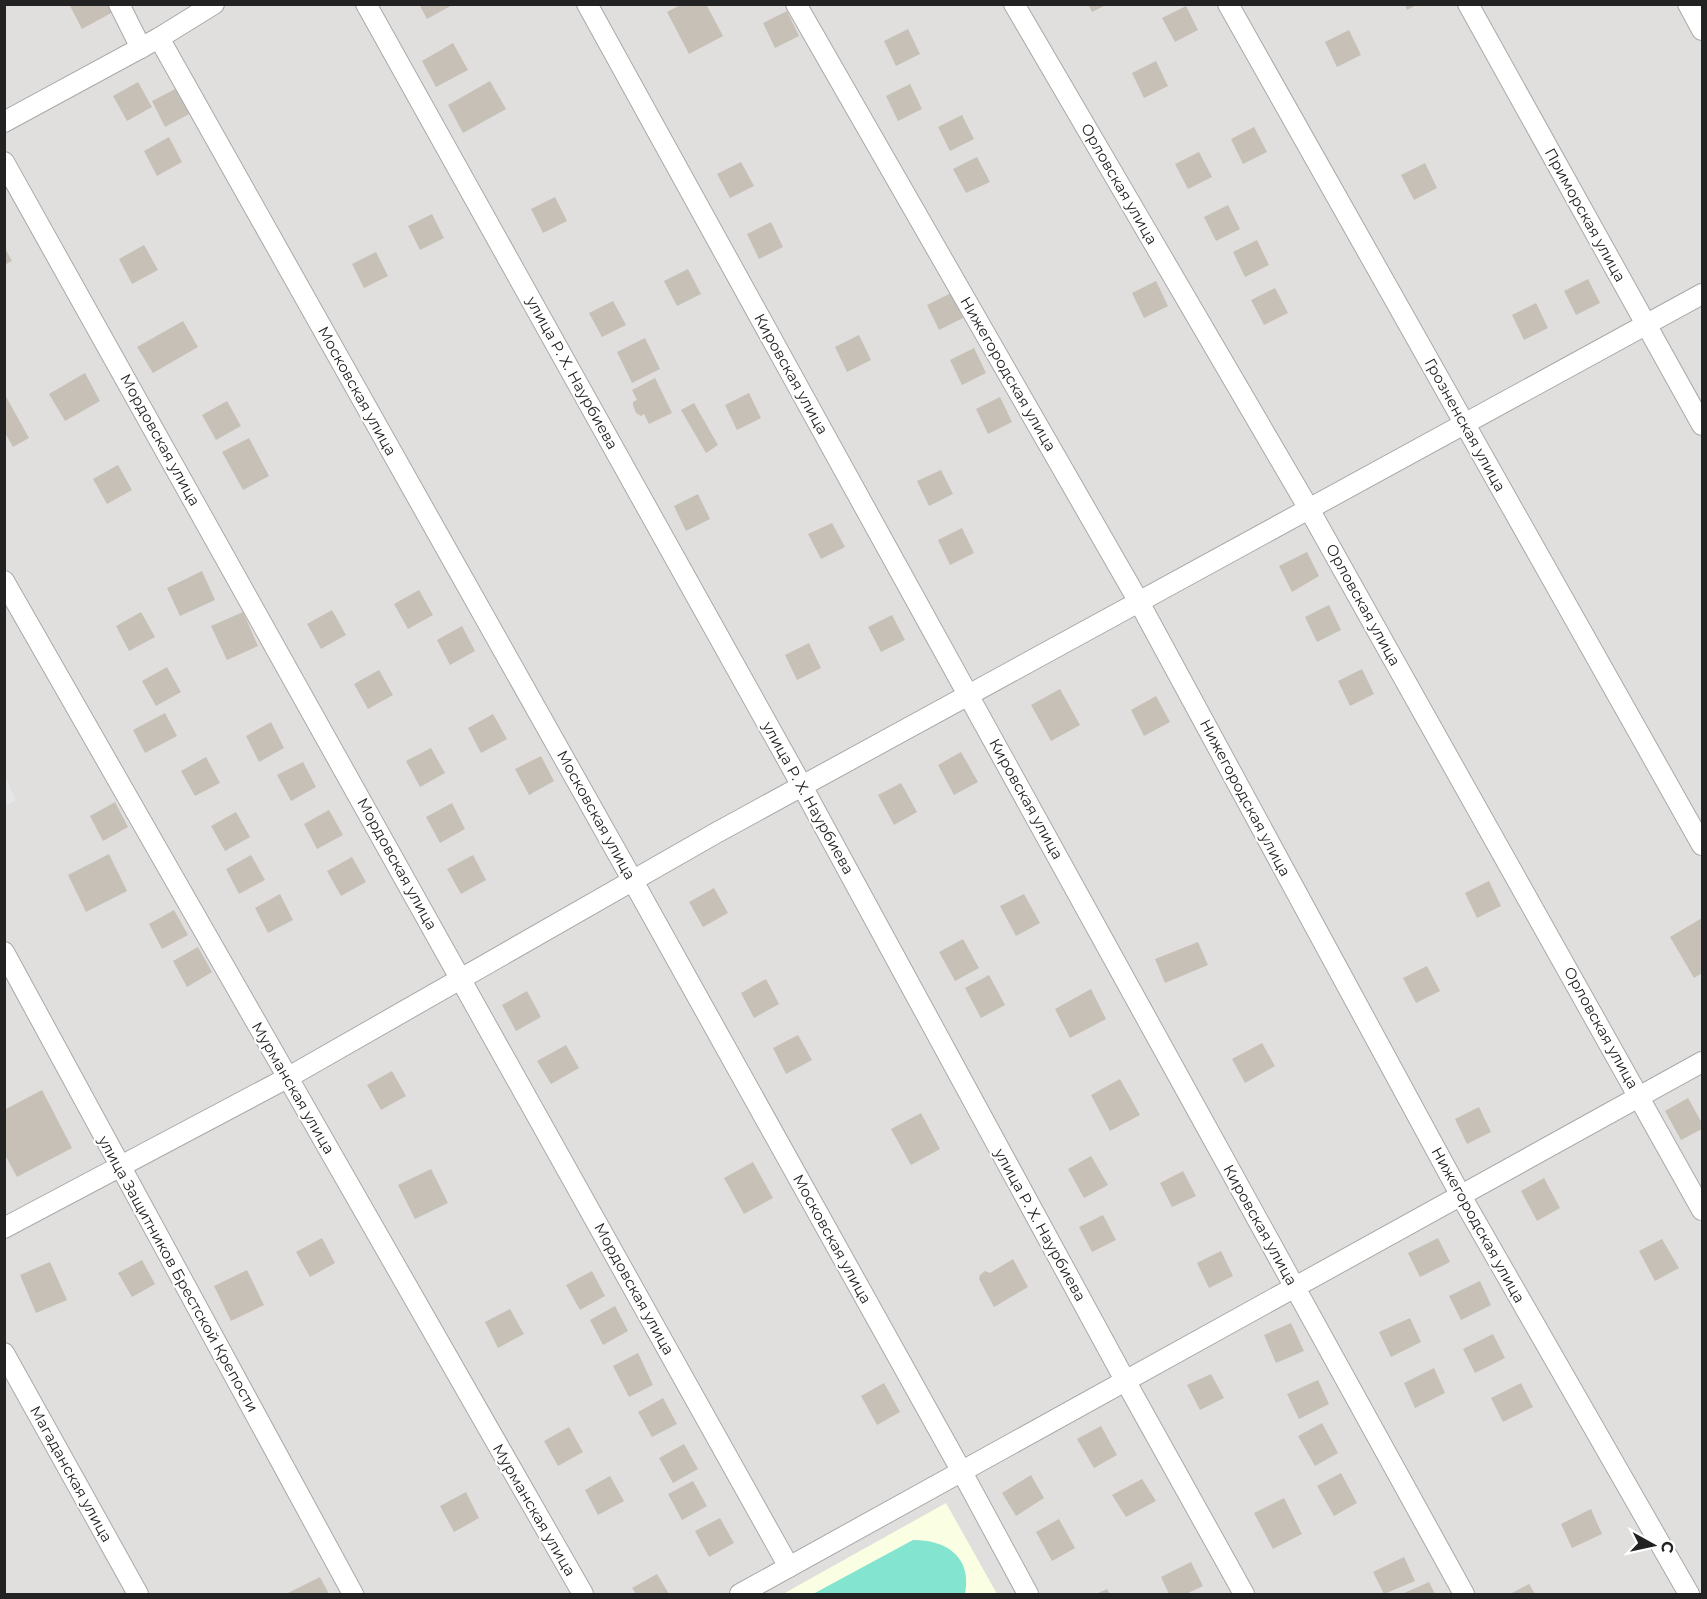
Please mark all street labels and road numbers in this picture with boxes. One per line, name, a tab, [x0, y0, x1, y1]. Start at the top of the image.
street label: Орловская улица	[1077, 120, 1162, 248]
street label: Приморская улица	[1541, 144, 1630, 285]
street label: улица Р. Х. Наурбиева	[522, 292, 622, 453]
street label: Нижегородская улица	[956, 293, 1061, 455]
street label: Кировская улица	[750, 310, 833, 438]
street label: Московская улица	[314, 323, 401, 459]
street label: Грозненская улица	[1421, 355, 1510, 495]
street label: Мордовская улица	[116, 370, 205, 509]
street label: Орловская улица	[1322, 540, 1405, 669]
street label: Нижегородская улица	[1196, 716, 1295, 880]
street label: улица Р. Х. Наурбиева	[758, 717, 858, 878]
street label: Кировская улица	[985, 735, 1068, 863]
street label: Московская улица	[553, 747, 640, 883]
street label: Мордовская улица	[353, 794, 442, 933]
street label: Орловская улица	[1560, 963, 1643, 1092]
street label: Мурманская улица	[248, 1018, 339, 1157]
street label: улица Защитников Брестской Крепости	[94, 1131, 263, 1415]
street label: Нижегородская улица	[1428, 1143, 1529, 1306]
street label: улица Р. Х. Наурбиева	[990, 1144, 1090, 1305]
street label: Кировская улица	[1219, 1161, 1302, 1289]
street label: Московская улица	[789, 1171, 876, 1307]
street label: Мордовская улица	[590, 1219, 679, 1358]
street label: Магаданская улица	[26, 1402, 117, 1545]
street label: Мурманская улица	[489, 1440, 580, 1579]

